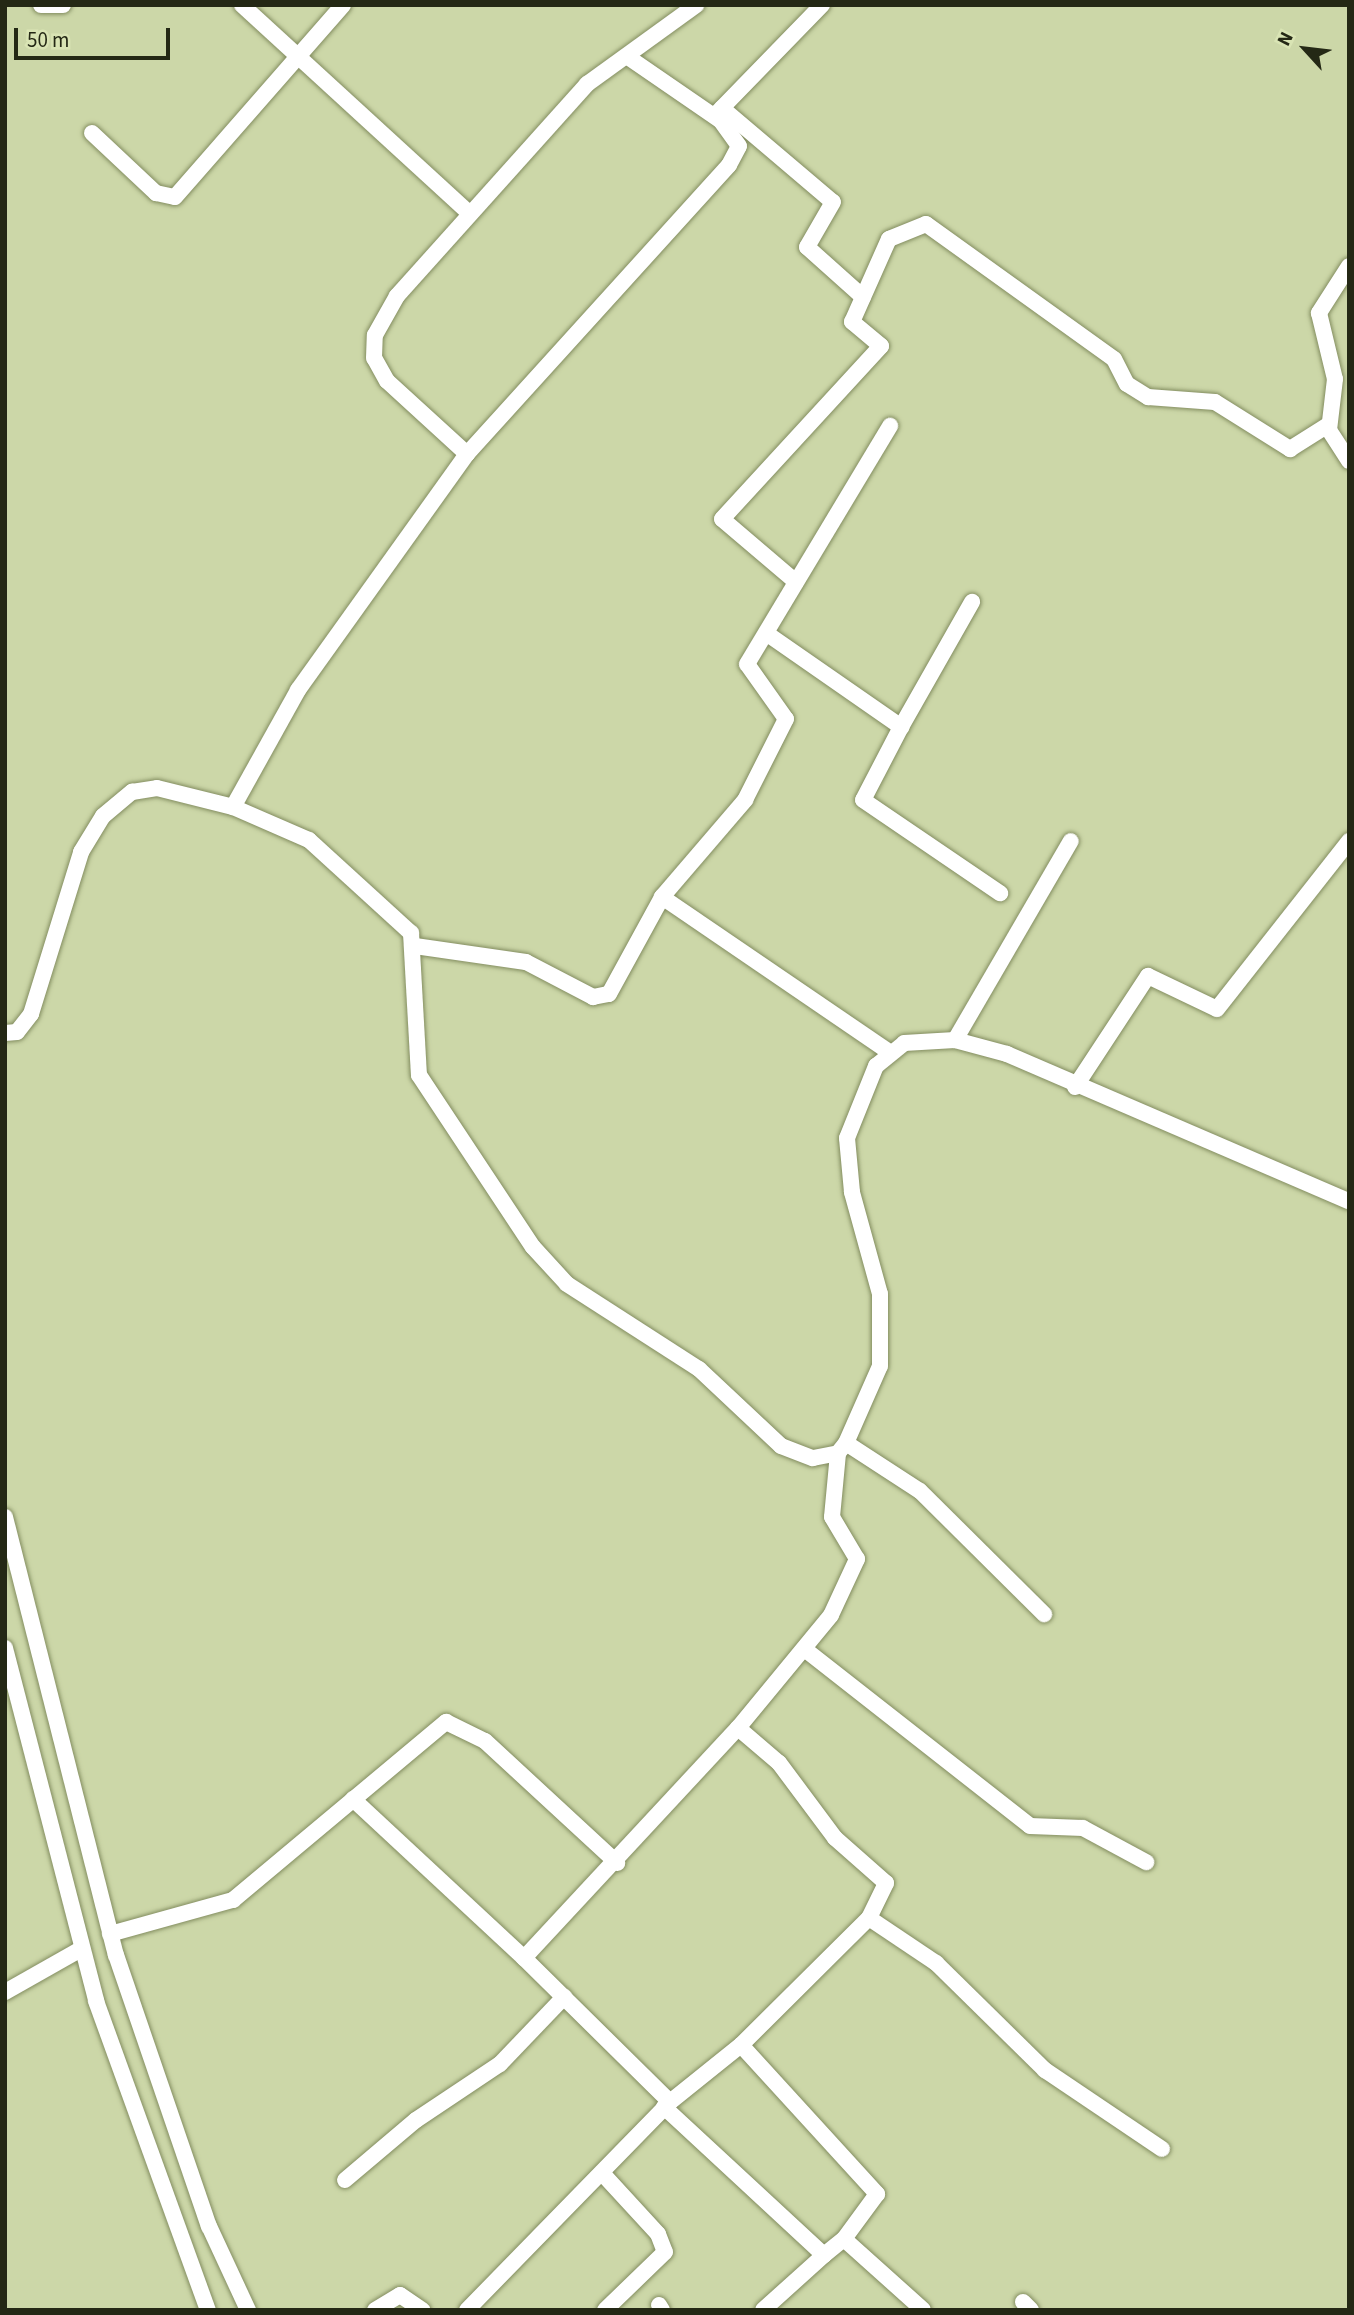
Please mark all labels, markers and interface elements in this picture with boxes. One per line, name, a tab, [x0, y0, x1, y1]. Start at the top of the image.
scale bar	[18, 14, 173, 58]
north arrow	[1270, 14, 1340, 84]
text: 50 m	[27, 25, 69, 55]
text: N	[1271, 27, 1301, 51]

